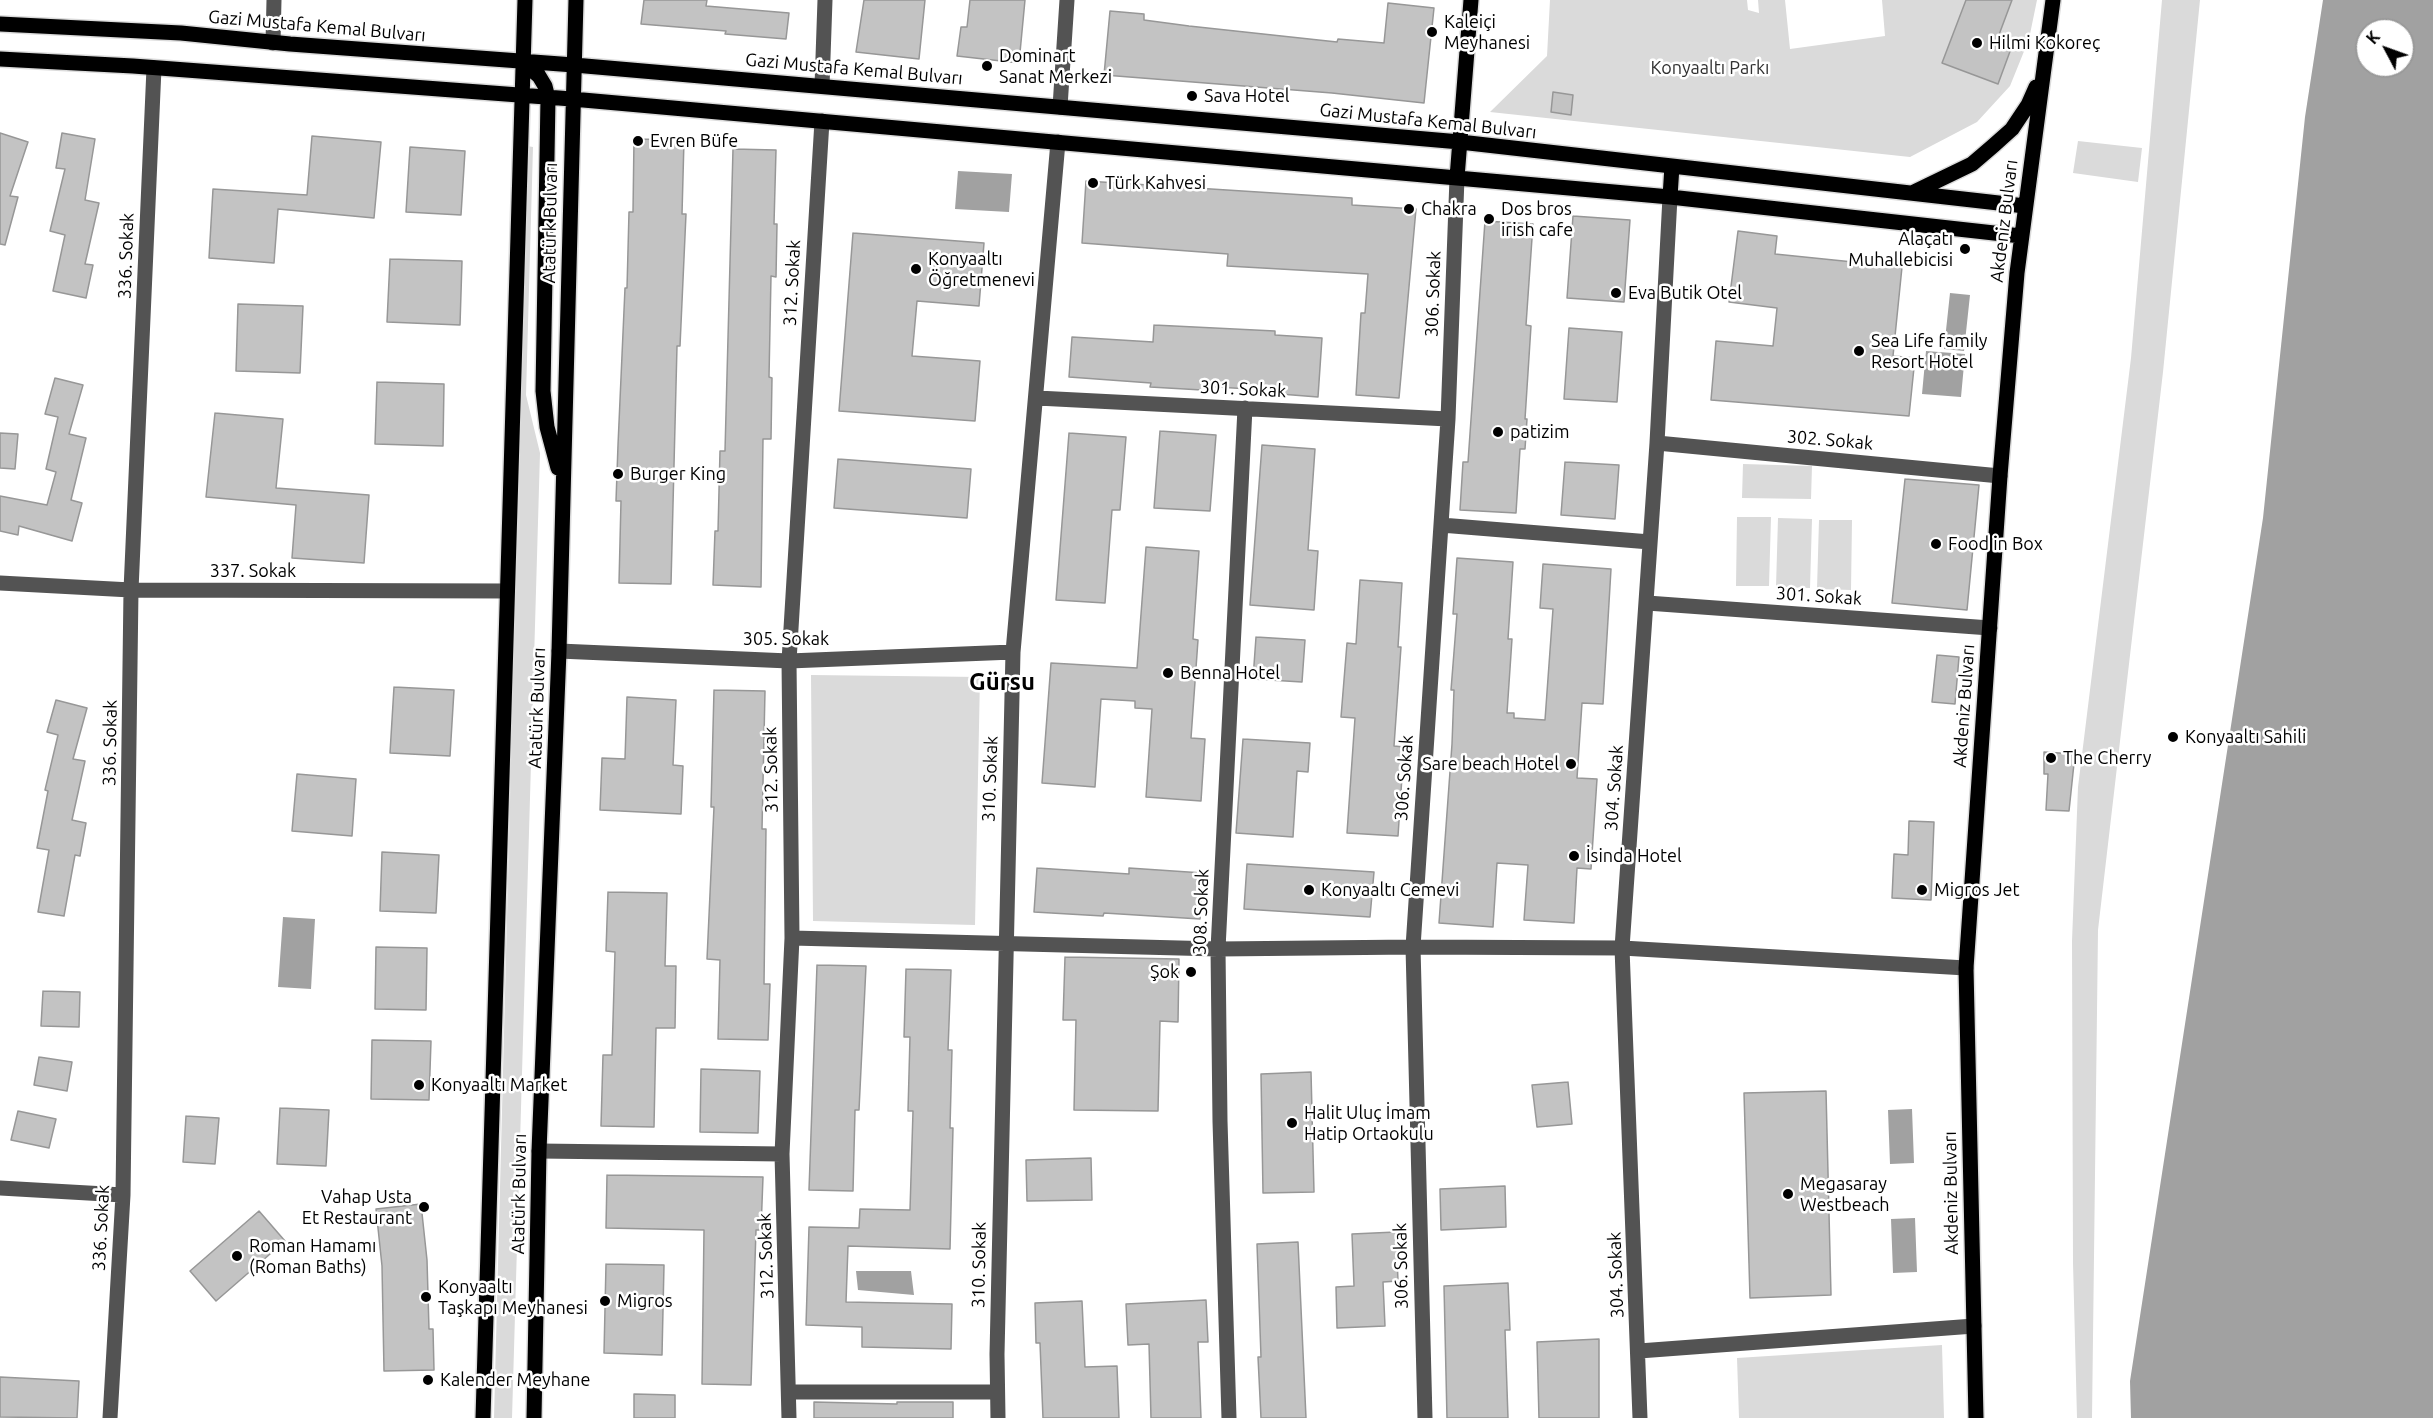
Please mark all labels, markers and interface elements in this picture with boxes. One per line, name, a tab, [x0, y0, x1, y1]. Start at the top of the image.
street label: Gazi Mustafa Kemal Bulvarı	[207, 6, 427, 46]
place label: Kaleiçi Meyhanesi	[1444, 11, 1530, 54]
north arrow	[2355, 18, 2415, 78]
marker: Kaleiçi Meyhanesi	[1425, 25, 1439, 39]
text: K	[2363, 28, 2383, 47]
place label: Hilmi Kokoreç	[1989, 32, 2100, 54]
marker: Hilmi Kokoreç	[1970, 36, 1984, 50]
place label: Dominart Sanat Merkezi	[999, 45, 1112, 88]
street label: Gazi Mustafa Kemal Bulvarı	[744, 49, 964, 89]
park label: Konyaaltı Parkı	[1651, 57, 1769, 79]
marker: Dominart Sanat Merkezi	[980, 59, 994, 73]
place label: Sava Hotel	[1204, 85, 1290, 107]
marker: Sava Hotel	[1185, 89, 1199, 103]
street label: Gazi Mustafa Kemal Bulvarı	[1318, 99, 1538, 143]
place label: Evren Büfe	[650, 130, 738, 152]
marker: Evren Büfe	[631, 134, 645, 148]
street label: Akdeniz Bulvarı	[1986, 158, 2022, 284]
street label: Atatürk Bulvarı	[538, 162, 562, 284]
place label: Türk Kahvesi	[1105, 172, 1206, 194]
marker: Türk Kahvesi	[1086, 176, 1100, 190]
place label: Chakra	[1421, 198, 1477, 220]
place label: Dos bros irish cafe	[1501, 198, 1573, 240]
marker: Chakra	[1402, 202, 1416, 216]
street label: 336. Sokak	[114, 212, 138, 300]
marker: Dos bros irish cafe	[1482, 212, 1496, 226]
place label: Alaçatı Muhallebicisi	[1848, 228, 1953, 270]
street label: 312. Sokak	[779, 239, 805, 327]
marker: Alaçatı Muhallebicisi	[1958, 242, 1972, 256]
place label: Konyaaltı Öğretmenevi	[928, 248, 1035, 290]
street label: 306. Sokak	[1421, 250, 1445, 338]
marker: Konyaaltı Öğretmenevi	[909, 262, 923, 276]
place label: Eva Butik Otel	[1628, 282, 1742, 304]
marker: Eva Butik Otel	[1609, 286, 1623, 300]
place label: Sea Life family Resort Hotel	[1871, 330, 1988, 372]
marker: Sea Life family Resort Hotel	[1852, 344, 1866, 358]
street label: 301. Sokak	[1199, 376, 1287, 402]
place label: patizim	[1510, 421, 1569, 443]
marker: patizim	[1491, 425, 1505, 439]
street label: 302. Sokak	[1786, 425, 1874, 455]
place label: Burger King	[630, 463, 726, 485]
marker: Burger King	[611, 467, 625, 481]
place label: Food in Box	[1948, 533, 2043, 555]
marker: Food in Box	[1929, 537, 1943, 551]
street label: 337. Sokak	[210, 560, 296, 582]
street label: 301. Sokak	[1775, 582, 1863, 610]
street label: 305. Sokak	[743, 628, 829, 650]
street label: Akdeniz Bulvarı	[1949, 644, 1979, 768]
street label: Atatürk Bulvarı	[524, 647, 550, 769]
place label: Benna Hotel	[1180, 662, 1280, 684]
marker: Benna Hotel	[1161, 666, 1175, 680]
district label: Gürsu	[969, 668, 1035, 696]
street label: 336. Sokak	[98, 700, 122, 786]
place label: Konyaaltı Sahili	[2185, 726, 2306, 748]
street label: 312. Sokak	[759, 727, 783, 813]
marker: Konyaaltı Sahili	[2166, 730, 2180, 744]
street label: 306. Sokak	[1390, 734, 1418, 822]
street label: 310. Sokak	[978, 735, 1002, 823]
street label: 304. Sokak	[1600, 744, 1628, 832]
place label: The Cherry	[2063, 747, 2151, 769]
marker: The Cherry	[2044, 751, 2058, 765]
place label: Sare beach Hotel	[1422, 753, 1559, 775]
marker: Sare beach Hotel	[1564, 757, 1578, 771]
place label: İsinda Hotel	[1586, 845, 1682, 867]
marker: İsinda Hotel	[1567, 849, 1581, 863]
street label: 308. Sokak	[1189, 868, 1213, 956]
place label: Konyaaltı Cemevi	[1321, 879, 1459, 901]
place label: Migros Jet	[1934, 879, 2019, 901]
marker: Konyaaltı Cemevi	[1302, 883, 1316, 897]
marker: Migros Jet	[1915, 883, 1929, 897]
place label: Şok	[1150, 961, 1179, 983]
marker: Şok	[1184, 965, 1198, 979]
place label: Konyaaltı Market	[431, 1074, 567, 1096]
marker: Konyaaltı Market	[412, 1078, 426, 1092]
place label: Halit Uluç İmam Hatip Ortaokulu	[1304, 1102, 1434, 1144]
marker: Halit Uluç İmam Hatip Ortaokulu	[1285, 1116, 1299, 1130]
street label: Akdeniz Bulvarı	[1939, 1131, 1963, 1255]
street label: Atatürk Bulvarı	[507, 1133, 531, 1255]
place label: Megasaray Westbeach	[1800, 1173, 1890, 1216]
street label: 336. Sokak	[88, 1184, 114, 1272]
place label: Vahap Usta Et Restaurant	[302, 1186, 412, 1228]
marker: Megasaray Westbeach	[1781, 1187, 1795, 1201]
marker: Vahap Usta Et Restaurant	[417, 1200, 431, 1214]
street label: 312. Sokak	[754, 1212, 778, 1300]
street label: 310. Sokak	[967, 1222, 991, 1308]
street label: 306. Sokak	[1389, 1223, 1413, 1309]
street label: 304. Sokak	[1604, 1231, 1628, 1319]
place label: Roman Hamamı (Roman Baths)	[249, 1235, 376, 1278]
marker: Roman Hamamı (Roman Baths)	[230, 1249, 244, 1263]
place label: Konyaaltı Taşkapı Meyhanesi	[438, 1276, 588, 1318]
marker: Konyaaltı Taşkapı Meyhanesi	[419, 1290, 433, 1304]
place label: Migros	[617, 1290, 673, 1312]
marker: Migros	[598, 1294, 612, 1308]
place label: Kalender Meyhane	[440, 1369, 591, 1391]
marker: Kalender Meyhane	[421, 1373, 435, 1387]

